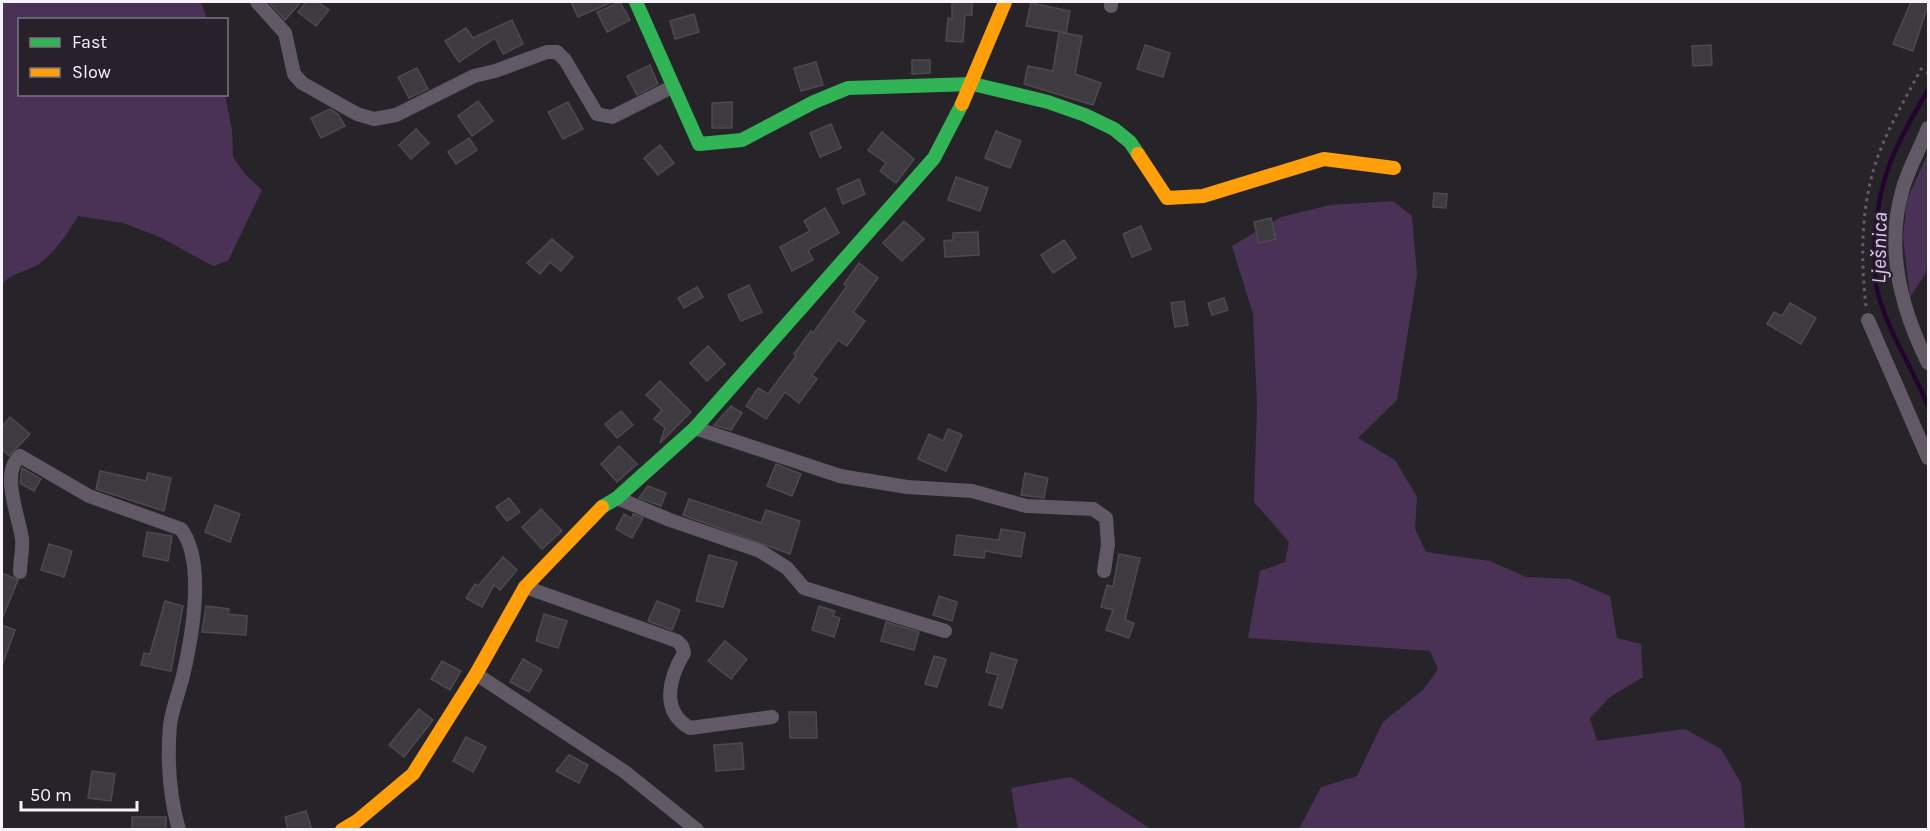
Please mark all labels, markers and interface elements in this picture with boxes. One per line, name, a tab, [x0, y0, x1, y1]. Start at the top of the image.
legend	[18, 18, 228, 96]
text: Fast	[72, 31, 107, 53]
text: Slow	[72, 61, 111, 83]
water label: Lješnica	[1866, 212, 1892, 284]
scale bar	[21, 774, 136, 812]
text: 50 m	[30, 784, 72, 806]

